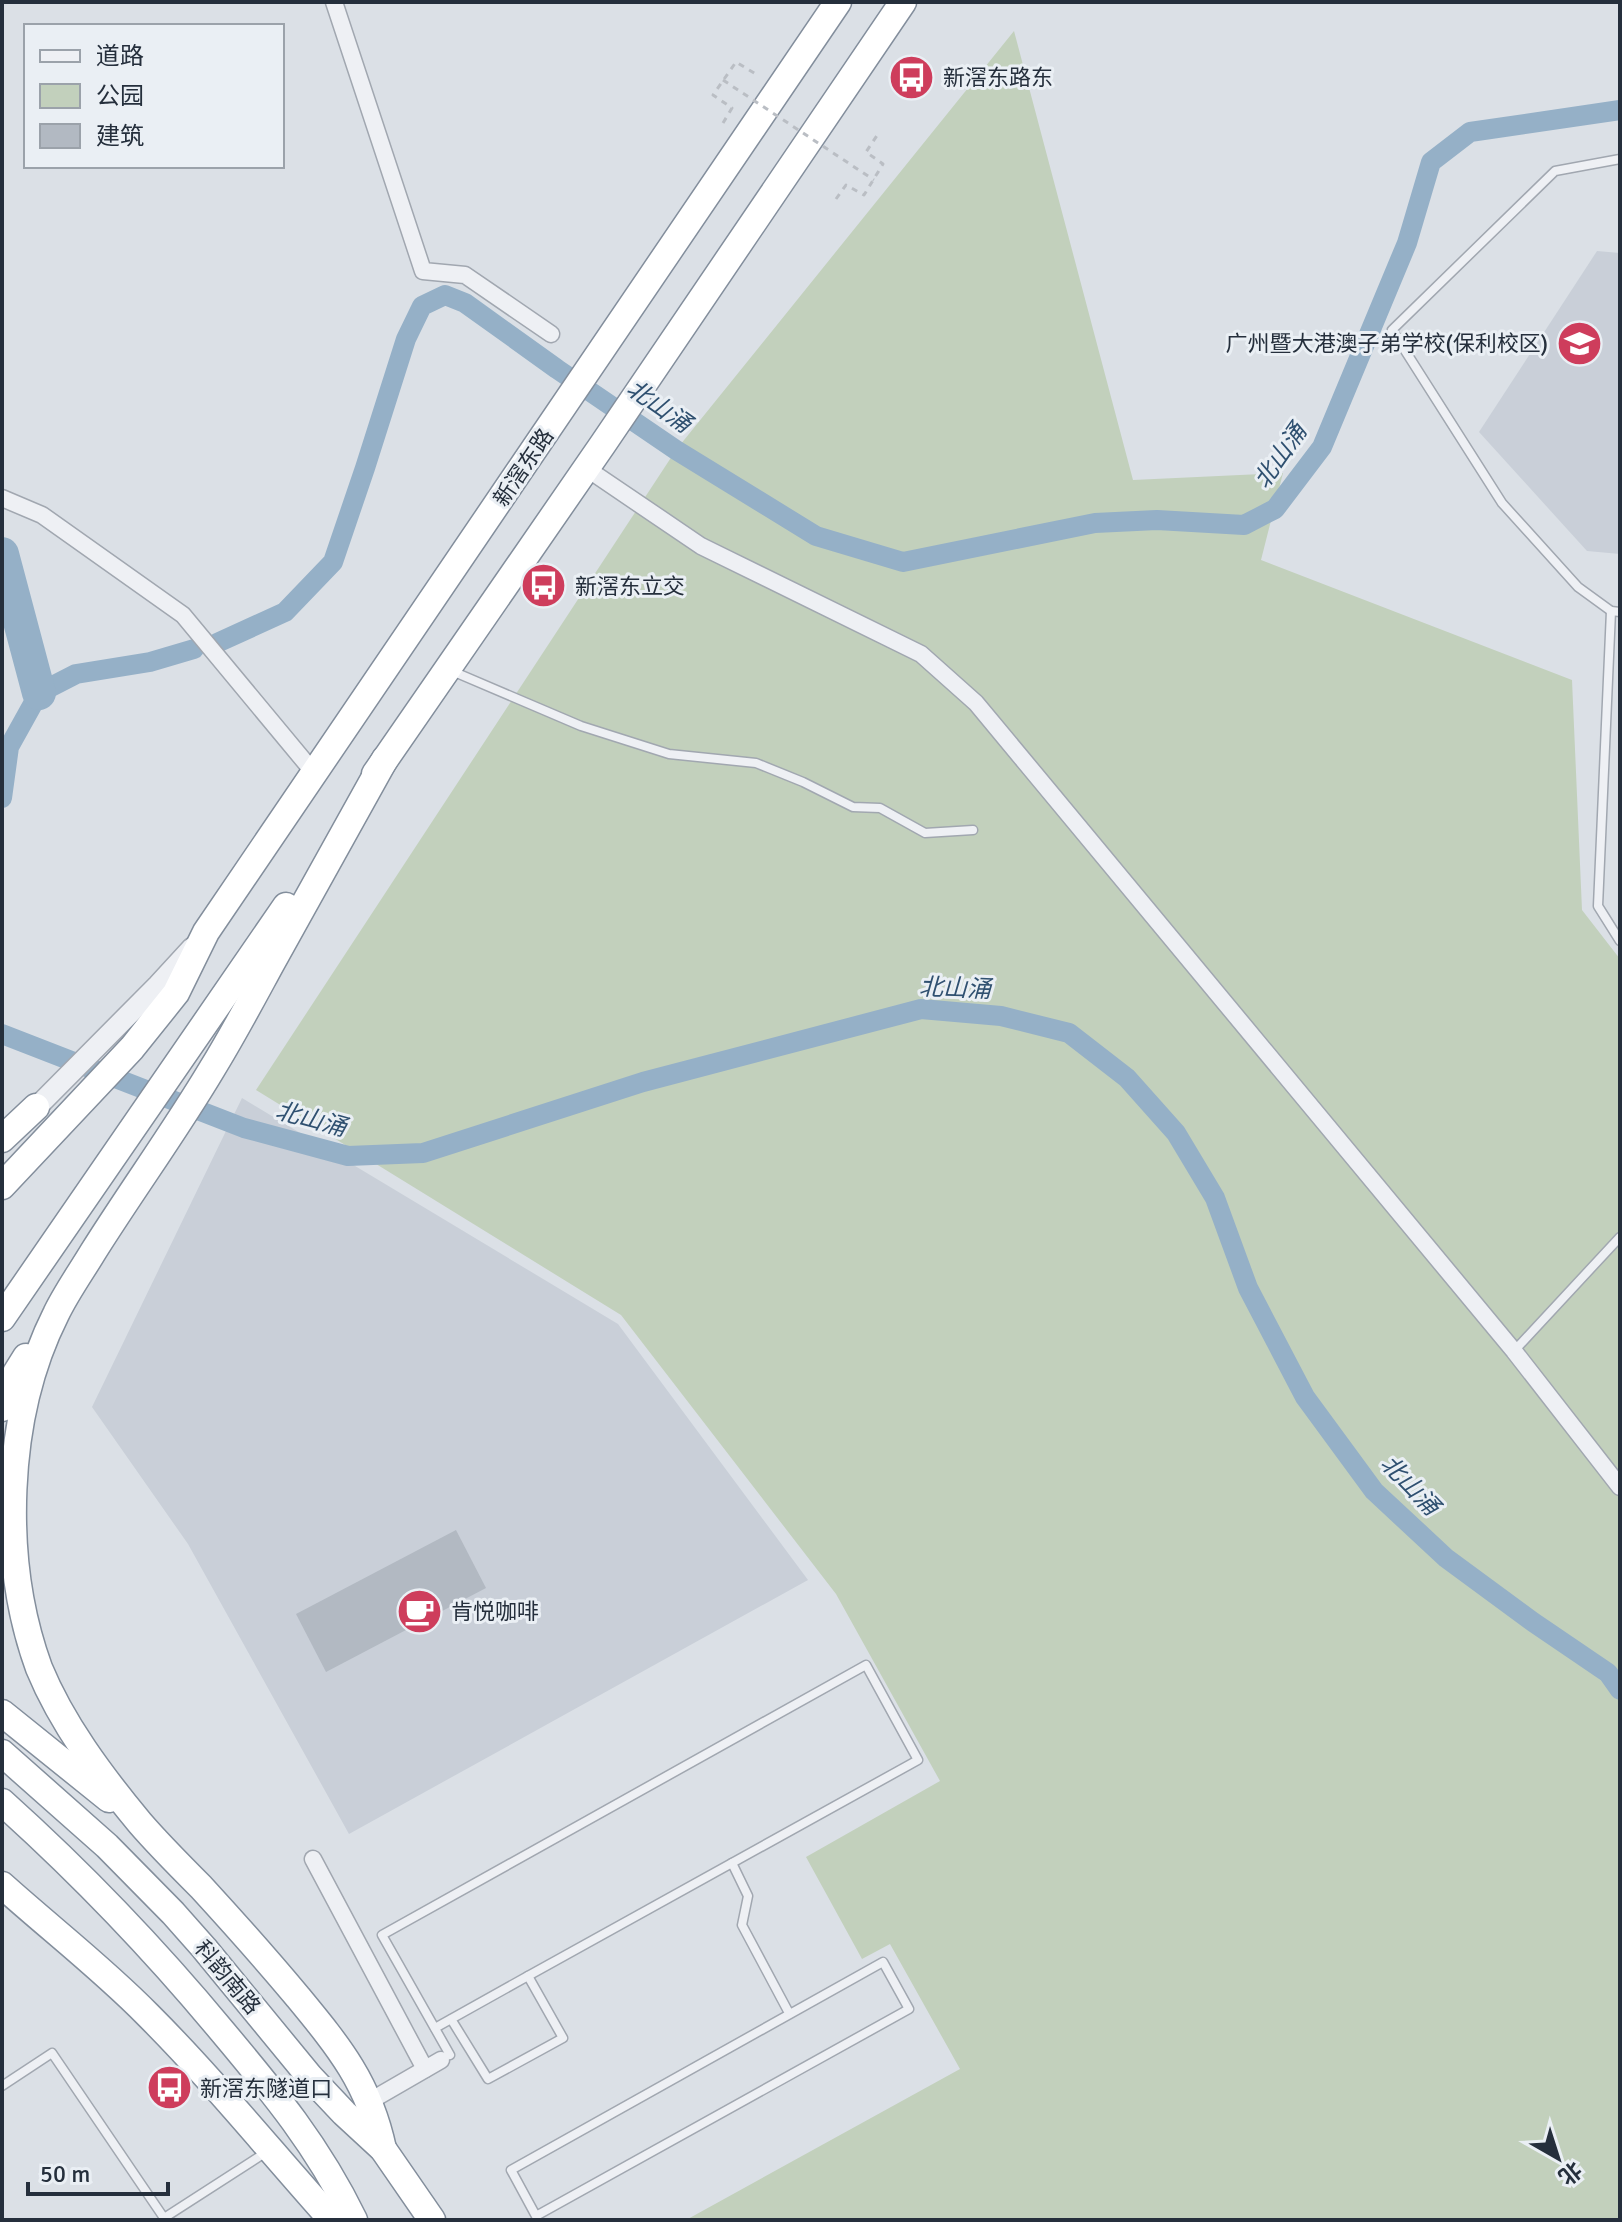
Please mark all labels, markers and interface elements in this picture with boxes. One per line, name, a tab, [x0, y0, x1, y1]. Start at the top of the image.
legend	[24, 24, 284, 168]
text: 道路	[96, 41, 144, 71]
bus stop icon: 新滘东路东	[888, 53, 936, 101]
place label: 新滘东路东	[943, 64, 1053, 91]
text: 公园	[96, 81, 144, 111]
text: 建筑	[96, 121, 144, 151]
school or university icon: 广州暨大港澳子弟学校(保利校区)	[1555, 319, 1603, 367]
place label: 广州暨大港澳子弟学校(保利校区)	[1225, 330, 1548, 357]
water label: 北山涌	[621, 373, 700, 441]
water label: 北山涌	[1247, 415, 1315, 494]
street label: 新滘东路	[488, 423, 559, 511]
bus stop icon: 新滘东立交	[520, 562, 568, 610]
place label: 新滘东立交	[575, 573, 685, 600]
water label: 北山涌	[918, 972, 994, 1004]
water label: 北山涌	[272, 1095, 353, 1144]
water label: 北山涌	[1374, 1449, 1448, 1523]
cafe icon: 肯悦咖啡	[396, 1587, 444, 1635]
place label: 肯悦咖啡	[451, 1598, 539, 1625]
street label: 科韵南路	[189, 1935, 266, 2020]
bus stop icon: 新滘东隧道口	[145, 2064, 193, 2112]
place label: 新滘东隧道口	[200, 2075, 332, 2102]
north arrow	[1518, 2118, 1598, 2198]
scale bar	[28, 2146, 168, 2196]
text: 北	[1553, 2156, 1587, 2191]
text: 50 m	[40, 2159, 90, 2189]

